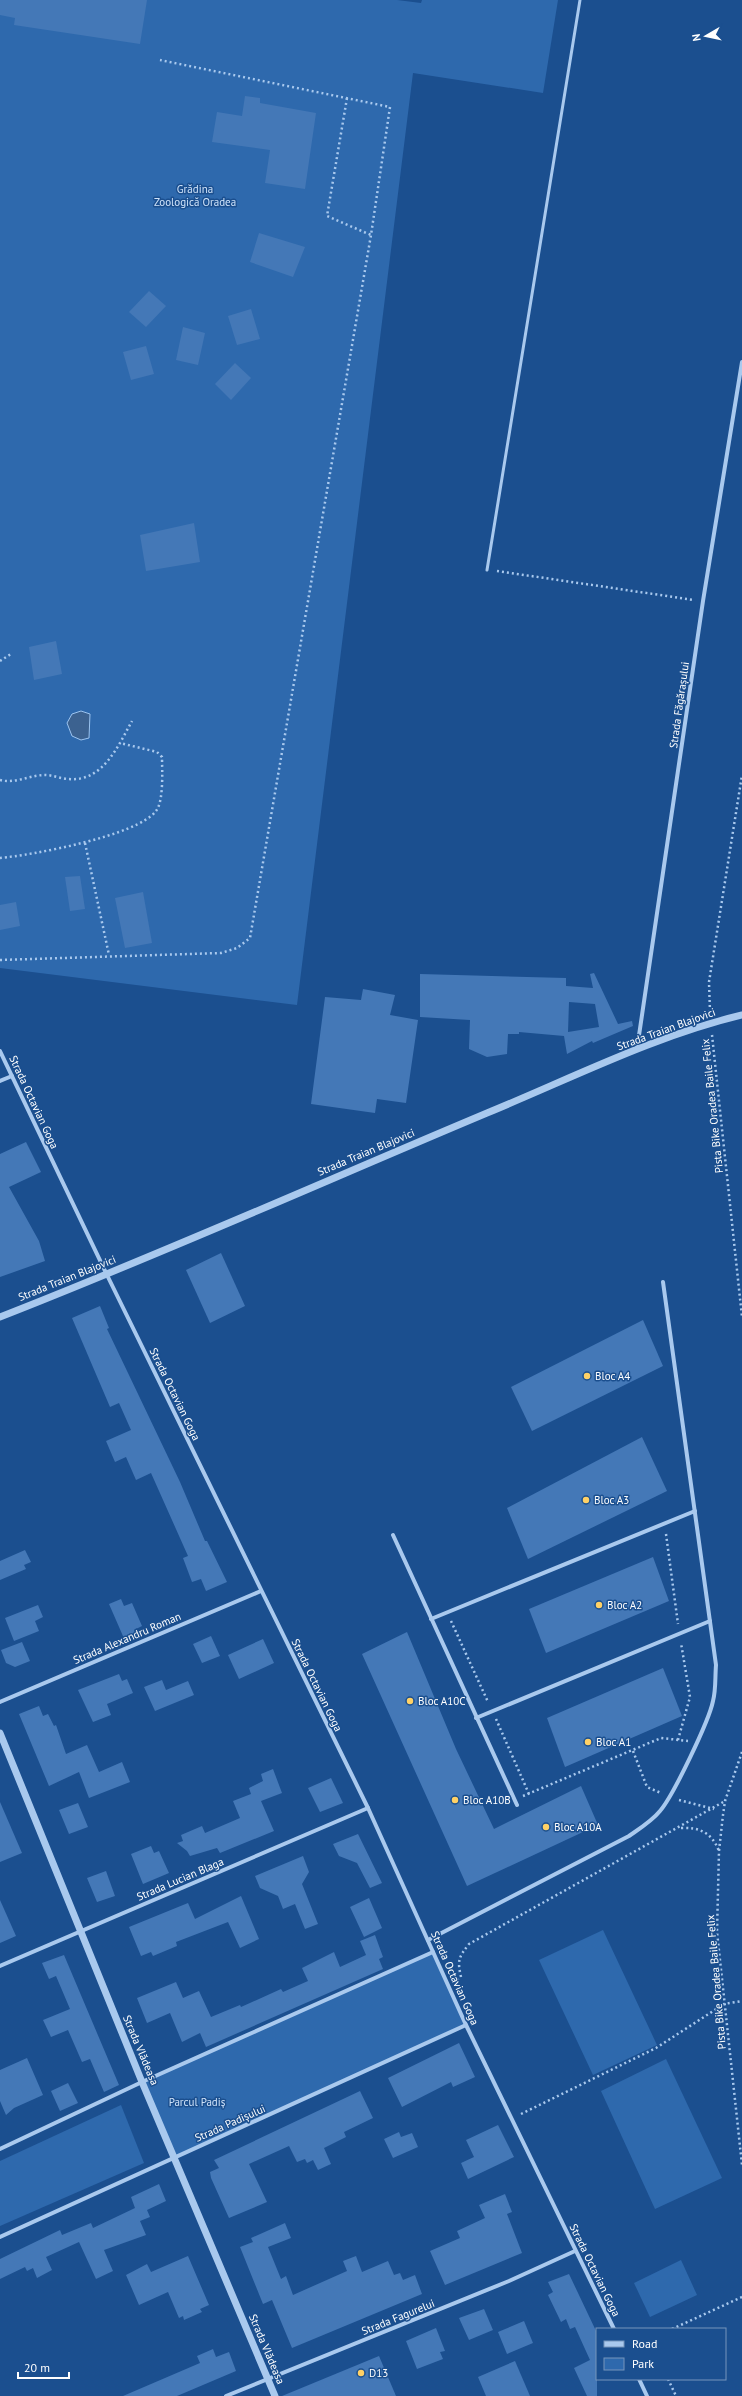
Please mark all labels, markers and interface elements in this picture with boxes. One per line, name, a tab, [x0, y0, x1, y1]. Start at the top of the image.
north arrow	[686, 16, 726, 56]
text: N	[689, 33, 704, 42]
park label: Grădina Zoologică Oradea	[154, 182, 236, 209]
street label: Strada Făgărașului	[666, 661, 692, 749]
street label: Strada Traian Blajovici	[615, 1005, 717, 1053]
street label: Pista Bike Oradea Baile Felix	[698, 1038, 726, 1174]
street label: Strada Octavian Goga	[6, 1053, 62, 1151]
street label: Strada Traian Blajovici	[315, 1125, 417, 1179]
street label: Strada Traian Blajovici	[16, 1252, 118, 1304]
street label: Strada Octavian Goga	[146, 1345, 204, 1443]
place label: Bloc A4	[595, 1369, 630, 1383]
marker: Bloc A4	[582, 1371, 592, 1381]
place label: Bloc A3	[594, 1493, 629, 1507]
marker: Bloc A3	[581, 1495, 591, 1505]
place label: Bloc A2	[607, 1598, 642, 1612]
marker: Bloc A2	[594, 1600, 604, 1610]
street label: Strada Alexandru Roman	[71, 1609, 183, 1667]
street label: Strada Octavian Goga	[288, 1636, 346, 1734]
place label: Bloc A10C	[418, 1694, 466, 1708]
marker: Bloc A10C	[405, 1696, 415, 1706]
place label: Bloc A1	[596, 1735, 631, 1749]
marker: Bloc A1	[583, 1737, 593, 1747]
place label: Bloc A10B	[463, 1793, 511, 1807]
marker: Bloc A10B	[450, 1795, 460, 1805]
place label: Bloc A10A	[554, 1820, 602, 1834]
marker: Bloc A10A	[541, 1822, 551, 1832]
street label: Strada Lucian Blaga	[134, 1854, 226, 1904]
street label: Pista Bike Oradea Baile Felix	[703, 1914, 729, 2050]
street label: Strada Octavian Goga	[428, 1929, 482, 2027]
street label: Strada Vlădeasa	[120, 2013, 162, 2087]
park label: Parcul Padiș	[169, 2095, 226, 2109]
street label: Strada Padișului	[193, 2101, 268, 2145]
street label: Strada Octavian Goga	[566, 2221, 624, 2319]
street label: Strada Fagurelui	[359, 2296, 437, 2338]
street label: Strada Vlădeasa	[246, 2312, 288, 2386]
legend	[596, 2328, 726, 2380]
text: Road	[632, 2336, 657, 2351]
scale bar	[18, 2354, 69, 2380]
text: Park	[632, 2356, 654, 2371]
text: 20 m	[24, 2360, 50, 2375]
place label: D13	[369, 2366, 388, 2380]
marker: D13	[356, 2368, 366, 2378]

